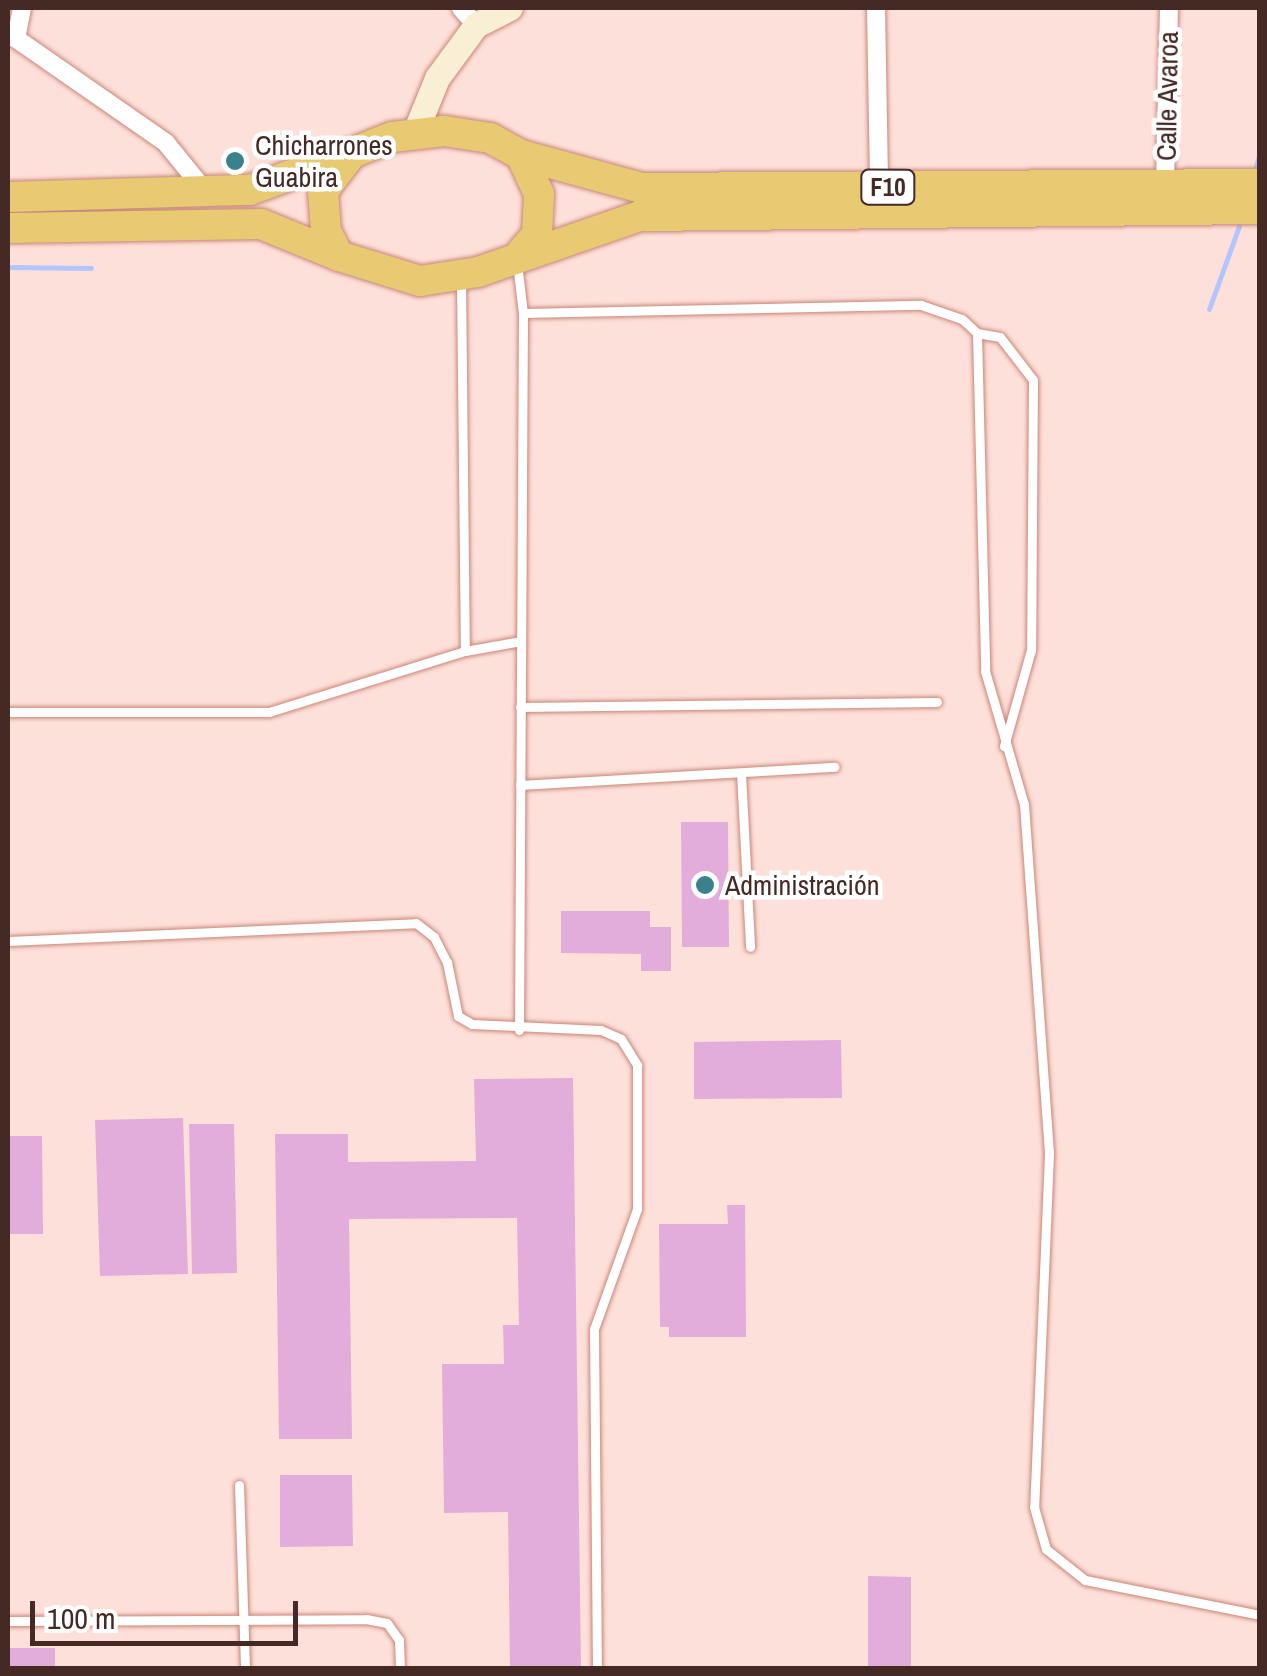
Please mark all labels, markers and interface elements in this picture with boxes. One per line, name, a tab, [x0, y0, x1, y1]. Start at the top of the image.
street label: Calle Avaroa	[1149, 30, 1185, 162]
place label: Chicharrones Guabira	[255, 128, 393, 194]
marker: Chicharrones Guabira	[224, 150, 246, 172]
road number: F10	[858, 167, 918, 207]
place label: Administración	[725, 868, 879, 902]
marker: Administración	[694, 874, 716, 896]
scale bar	[35, 1581, 302, 1643]
text: 100 m	[47, 1598, 115, 1638]

